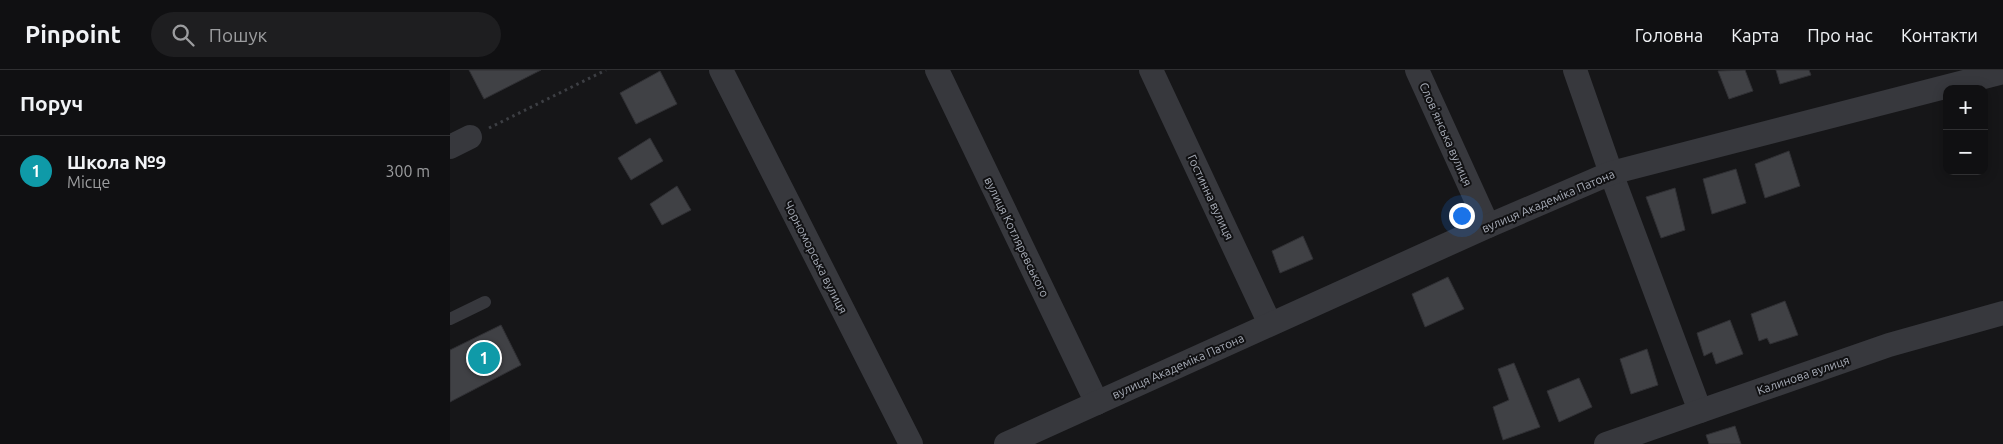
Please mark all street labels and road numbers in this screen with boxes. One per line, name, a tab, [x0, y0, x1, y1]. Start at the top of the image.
street label: Словʼянська вулиця	[1417, 80, 1475, 188]
street label: Гостинна вулиця	[1186, 152, 1236, 242]
street label: вулиця Академіка Патона	[1480, 167, 1616, 235]
street label: вулиця Котляревського	[982, 175, 1052, 299]
street label: Чорноморська вулиця	[782, 198, 850, 316]
street label: вулиця Академіка Патона	[1110, 331, 1246, 401]
street label: Калинова вулиця	[1755, 353, 1851, 397]

